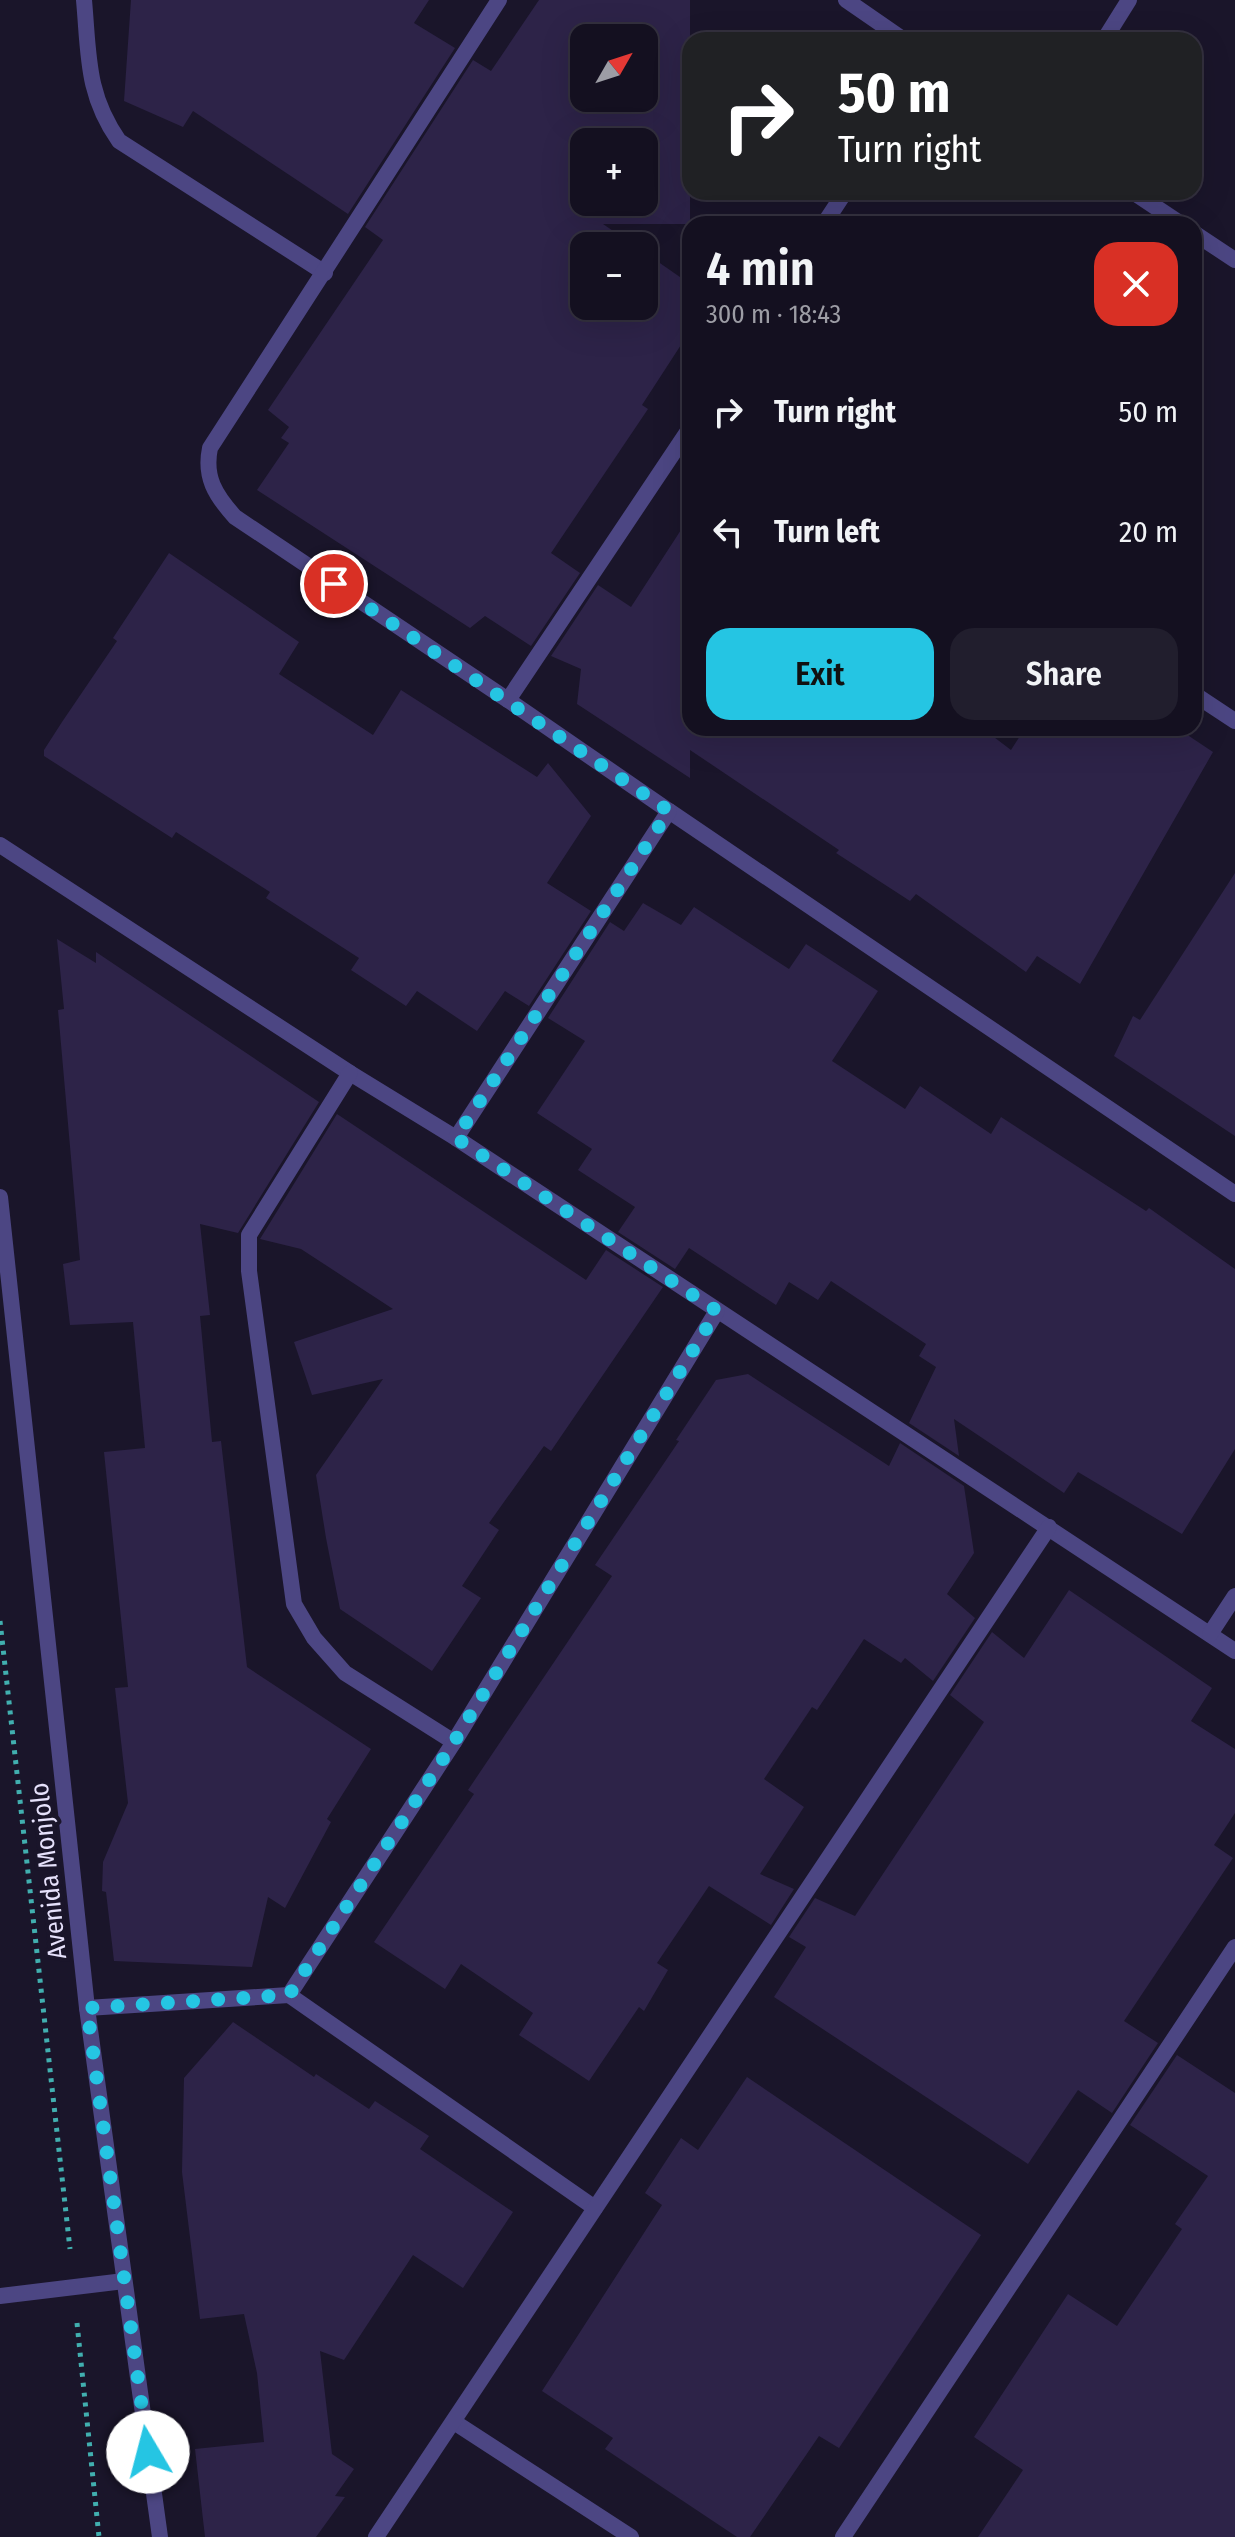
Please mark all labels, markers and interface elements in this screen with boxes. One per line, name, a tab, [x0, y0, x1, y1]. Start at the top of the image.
north arrow	[570, 24, 658, 112]
map controls	[570, 24, 658, 320]
text: 50 m	[838, 60, 950, 127]
icon: right	[706, 64, 810, 168]
button: +	[570, 128, 658, 216]
text: Turn right	[838, 128, 981, 172]
button: −	[570, 232, 658, 320]
text: 4 min	[706, 240, 815, 298]
button: close	[1094, 242, 1178, 326]
text: 300 m · 18:43	[706, 299, 841, 330]
icon: right	[706, 390, 750, 434]
text: Turn right	[774, 394, 896, 430]
text: 50 m	[1118, 394, 1178, 430]
icon: left	[706, 510, 750, 554]
text: Turn left	[774, 514, 880, 550]
text: 20 m	[1119, 514, 1178, 550]
pin	[300, 550, 368, 618]
icon: arrive	[312, 562, 356, 606]
button: Exit	[706, 628, 934, 720]
button: Share	[950, 628, 1178, 720]
street label: Avenida Monjolo	[24, 1781, 73, 1961]
position arrow	[106, 2410, 190, 2494]

